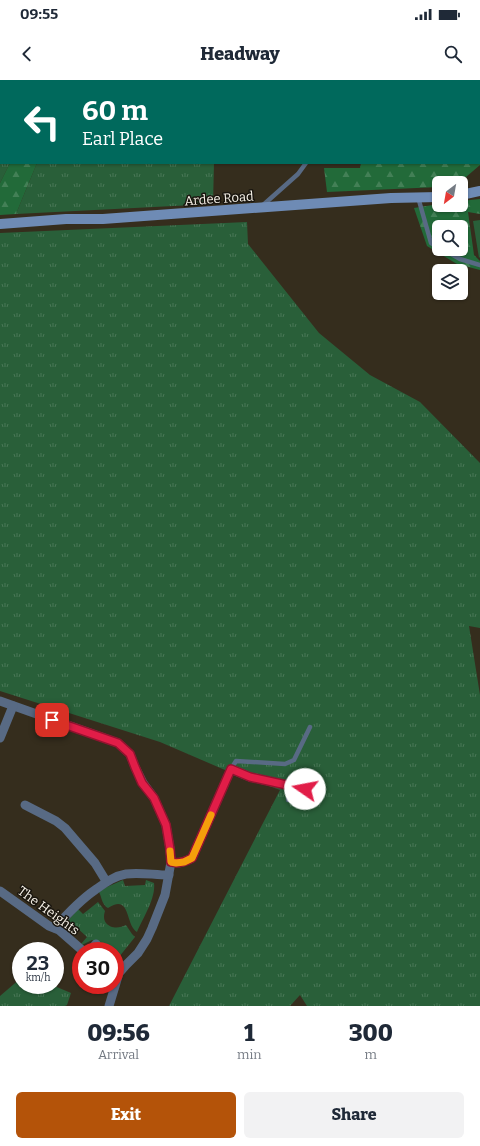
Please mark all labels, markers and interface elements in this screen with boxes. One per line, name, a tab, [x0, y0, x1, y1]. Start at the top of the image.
text: 09:55	[20, 5, 58, 23]
icon: back	[16, 43, 38, 65]
text: Headway	[200, 43, 280, 65]
icon: search	[442, 43, 464, 65]
text: 60 m	[82, 94, 148, 127]
icon: left	[16, 96, 68, 148]
text: Earl Place	[82, 128, 163, 150]
north arrow	[432, 176, 468, 212]
map controls	[432, 176, 468, 300]
street label: Ardee Road	[184, 189, 255, 208]
button: search	[432, 220, 468, 256]
button: layers	[432, 264, 468, 300]
pin	[35, 703, 69, 737]
icon: arrive	[41, 709, 63, 731]
position arrow	[284, 768, 326, 810]
street label: The Heights	[15, 883, 82, 938]
speed limit sign: 30	[72, 942, 124, 994]
text: 23	[27, 951, 49, 975]
text: km/h	[26, 972, 50, 984]
text: 09:56	[87, 1019, 150, 1047]
text: 1	[244, 1019, 255, 1047]
text: 300	[349, 1019, 393, 1047]
text: Arrival	[98, 1047, 139, 1062]
text: min	[237, 1047, 262, 1062]
text: m	[365, 1047, 377, 1062]
button: Exit	[16, 1092, 236, 1138]
button: Share	[244, 1092, 464, 1138]

